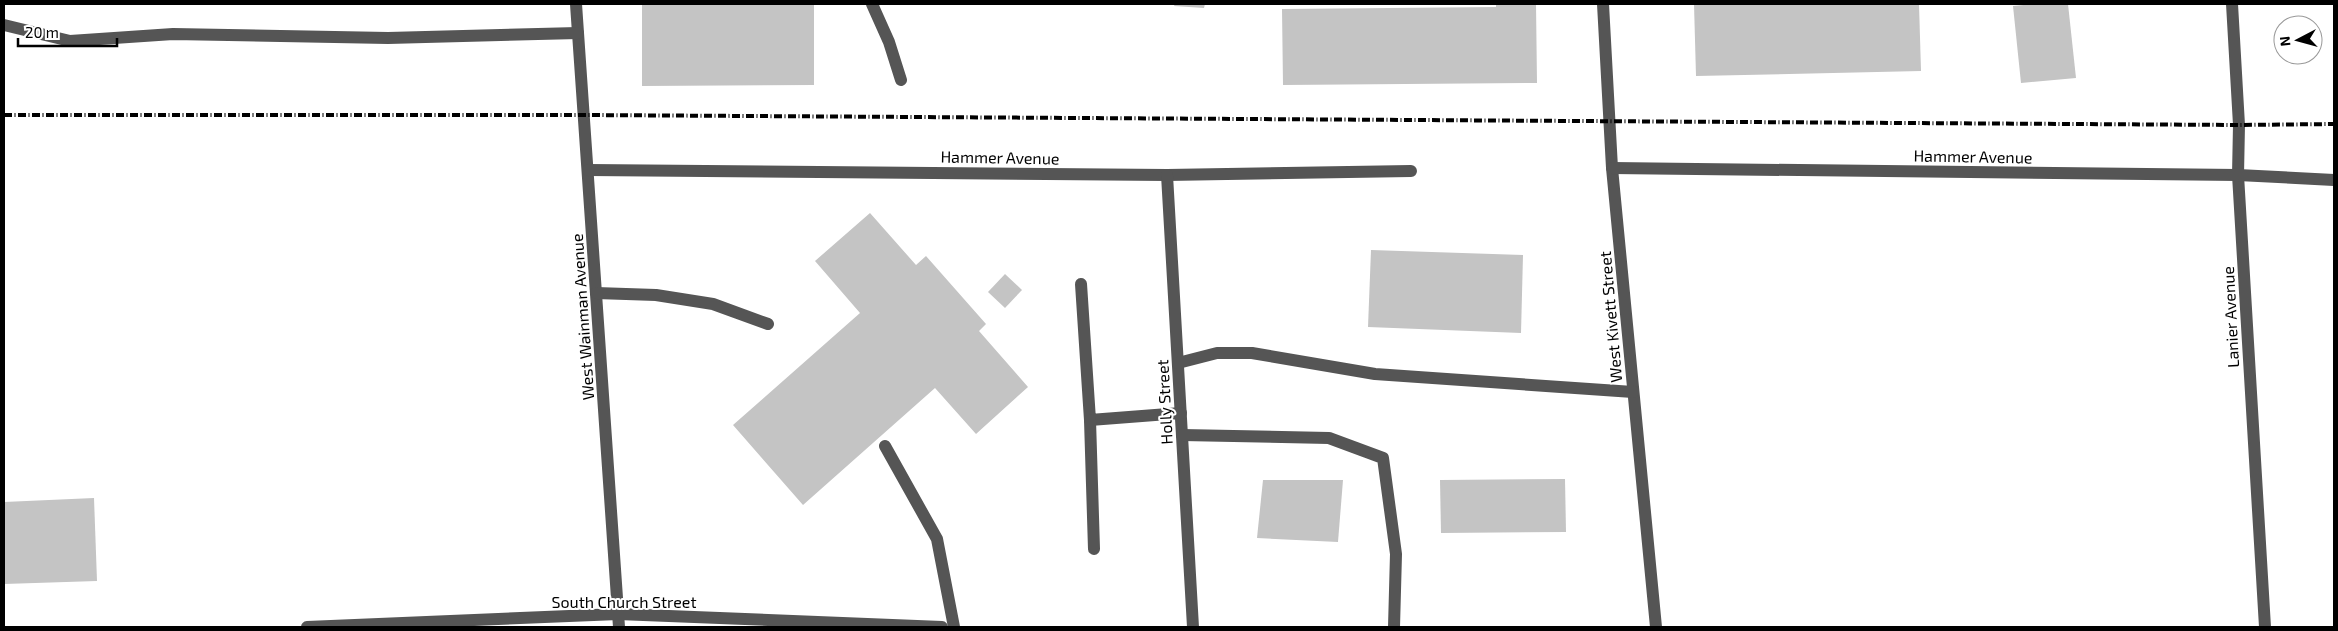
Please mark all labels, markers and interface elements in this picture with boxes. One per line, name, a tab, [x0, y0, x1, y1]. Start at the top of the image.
scale bar	[18, 15, 116, 47]
north arrow	[2273, 15, 2323, 65]
text: 20 m	[25, 23, 59, 41]
text: N	[2276, 35, 2294, 47]
street label: Hammer Avenue	[1913, 145, 2033, 167]
street label: Hammer Avenue	[940, 146, 1060, 168]
street label: West Wainman Avenue	[567, 233, 597, 401]
street label: West Kivett Street	[1595, 250, 1625, 384]
street label: Lanier Avenue	[2218, 266, 2242, 368]
street label: Holly Street	[1152, 359, 1176, 445]
street label: South Church Street	[551, 592, 697, 611]

